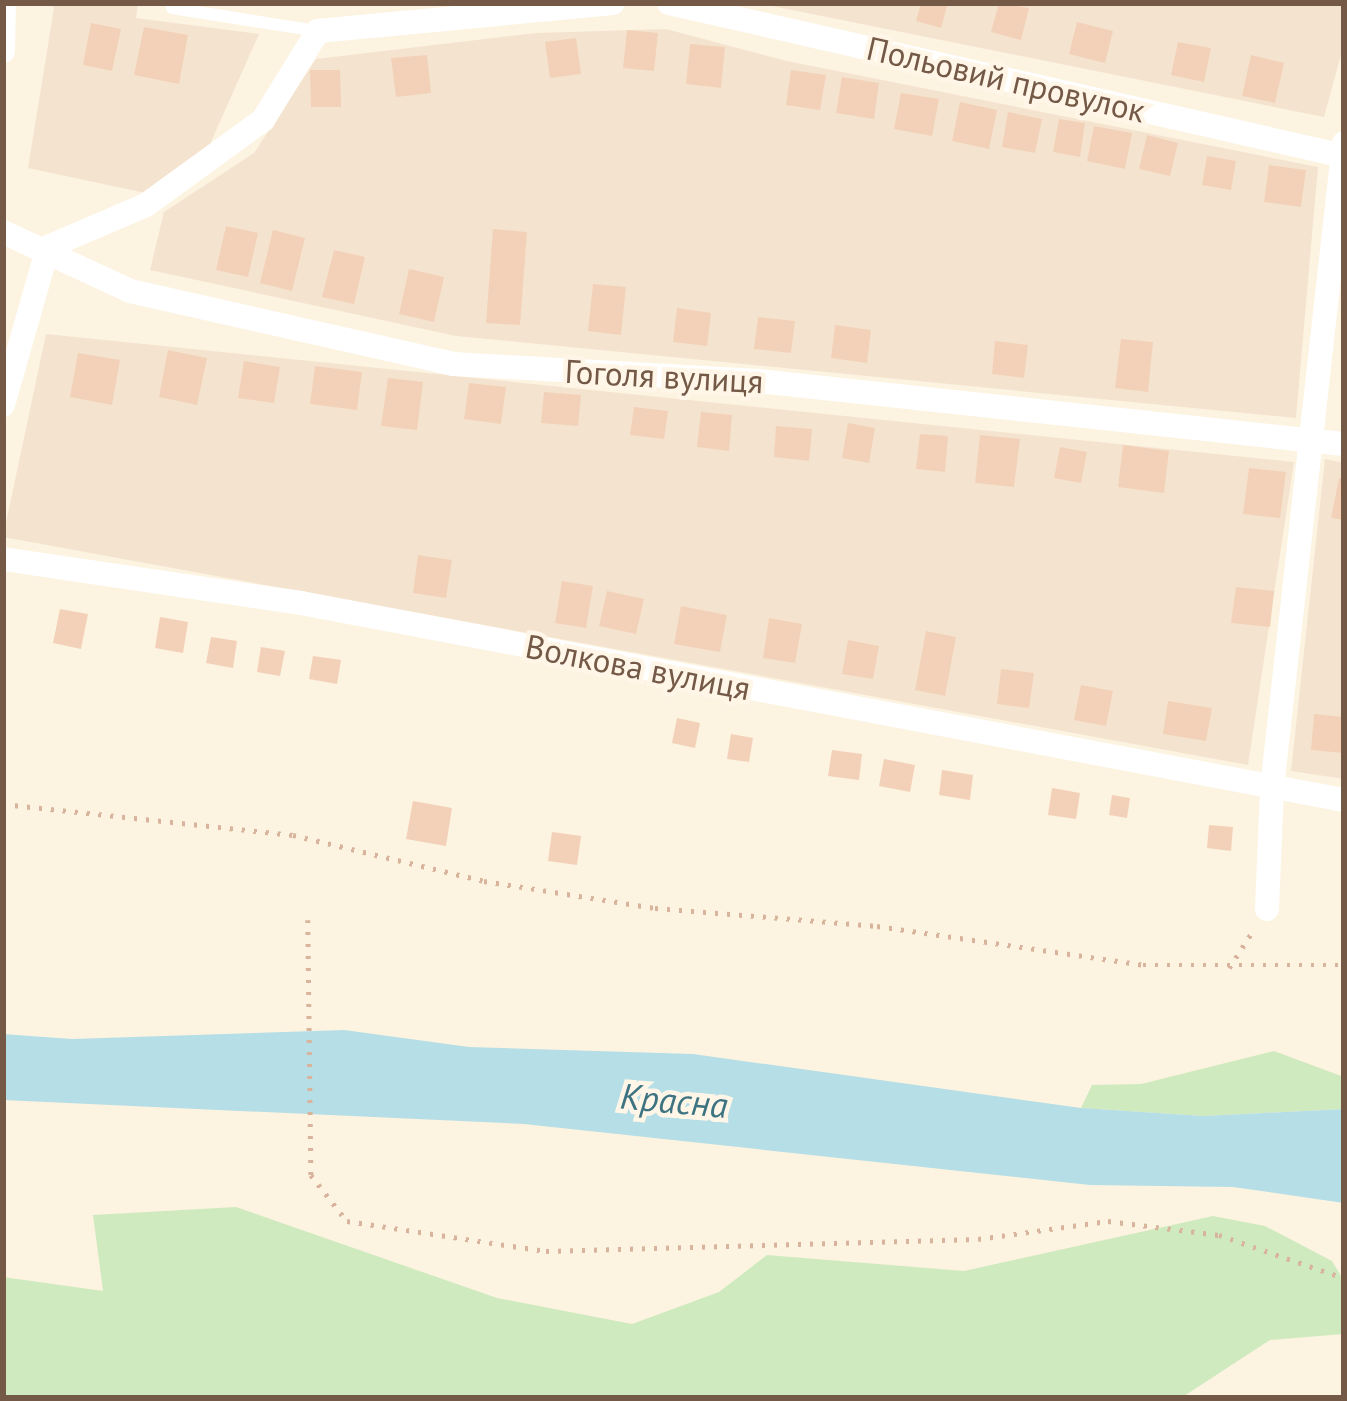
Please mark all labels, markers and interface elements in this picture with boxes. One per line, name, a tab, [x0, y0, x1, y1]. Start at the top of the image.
street label: Польовий провулок	[863, 28, 1149, 130]
street label: Гоголя вулиця	[564, 351, 764, 401]
street label: Волкова вулиця	[522, 626, 754, 708]
water label: Красна	[619, 1074, 729, 1126]

